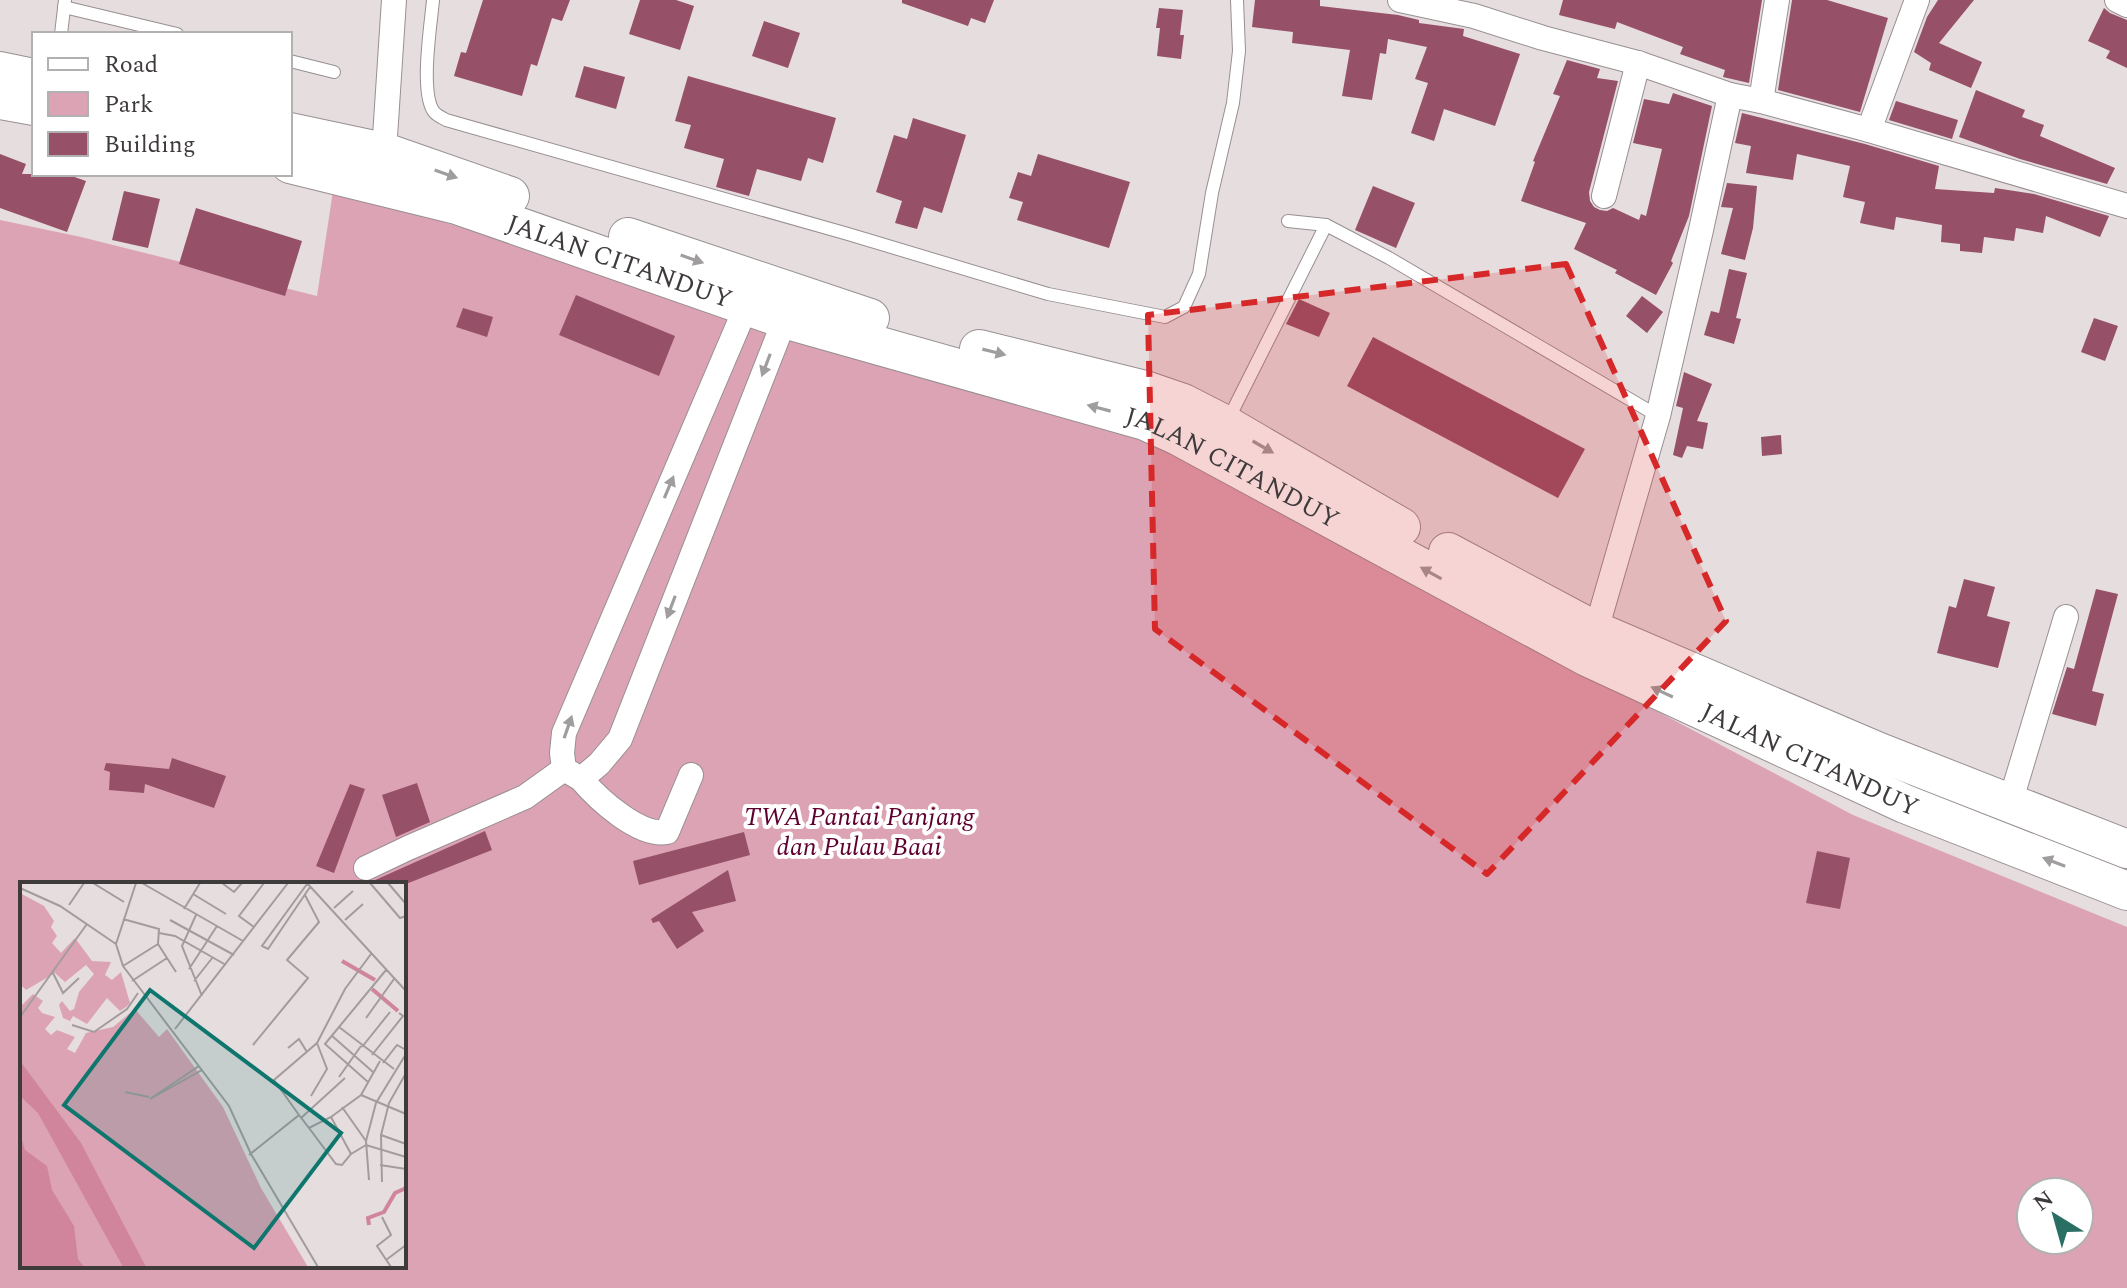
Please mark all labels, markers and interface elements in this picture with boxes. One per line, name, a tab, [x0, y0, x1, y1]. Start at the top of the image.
legend	[32, 32, 292, 176]
text: Road	[104, 47, 158, 83]
text: Park	[104, 87, 154, 123]
text: Building	[104, 127, 196, 163]
one-way arrow	[434, 168, 458, 180]
street label: JALAN CITANDUY	[501, 204, 738, 319]
one-way arrow	[680, 253, 704, 265]
one-way arrow	[981, 347, 1006, 359]
one-way arrow	[759, 353, 772, 377]
street label: JALAN CITANDUY	[1121, 396, 1347, 540]
one-way arrow	[1086, 401, 1110, 414]
one-way arrow	[1252, 440, 1274, 454]
one-way arrow	[663, 475, 676, 499]
one-way arrow	[1420, 566, 1442, 580]
one-way arrow	[664, 595, 677, 619]
one-way arrow	[1650, 685, 1674, 699]
street label: JALAN CITANDUY	[1694, 692, 1925, 828]
one-way arrow	[563, 715, 575, 739]
park label: TWA Pantai Panjang dan Pulau Baai	[744, 797, 975, 867]
one-way arrow	[2042, 856, 2066, 869]
inset map	[20, 882, 406, 1268]
north arrow	[2015, 1176, 2095, 1256]
text: N	[2027, 1183, 2061, 1220]

